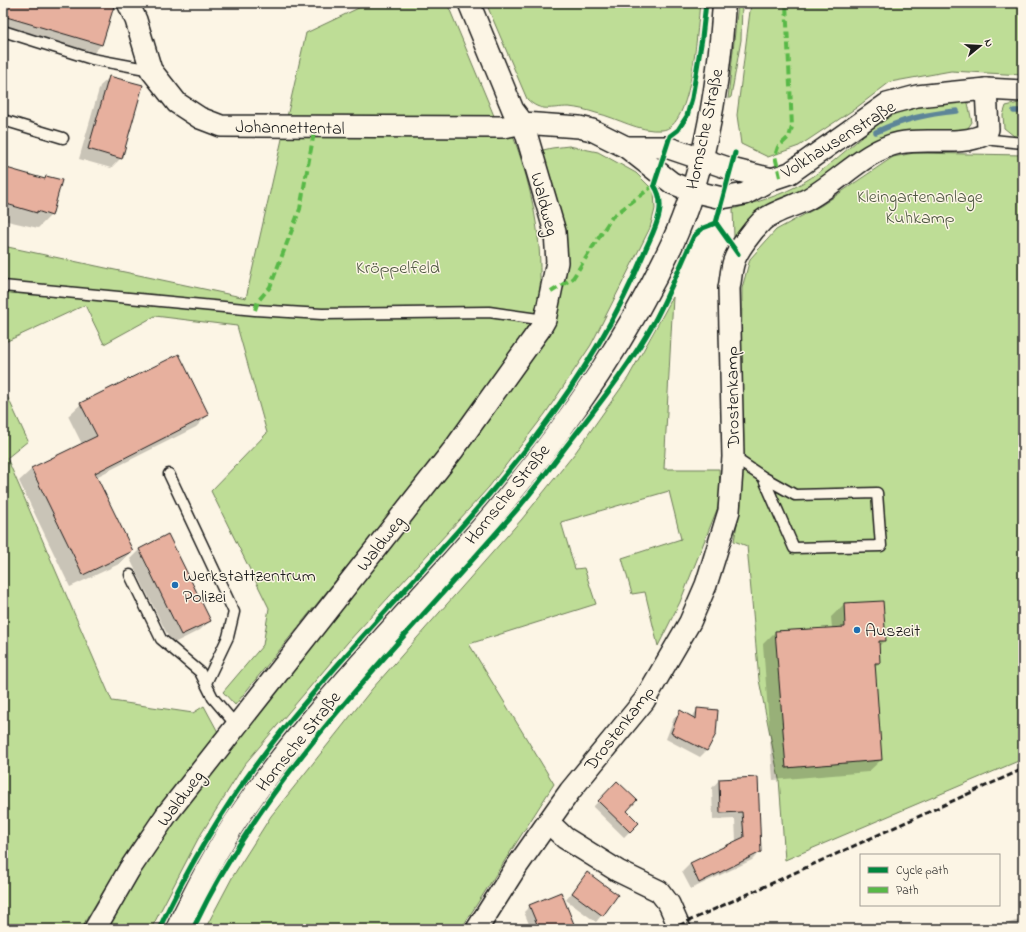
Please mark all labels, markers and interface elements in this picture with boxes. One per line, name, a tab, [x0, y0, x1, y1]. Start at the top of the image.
north arrow	[960, 26, 1000, 66]
text: N	[980, 37, 997, 49]
street label: Hornsche Straße	[680, 66, 732, 192]
street label: Volkhausenstraße	[776, 95, 902, 187]
street label: Johannettental	[235, 115, 345, 143]
street label: Waldweg	[521, 170, 564, 239]
park label: Kleingartenanlage Kuhkamp	[857, 185, 984, 232]
park label: Kröppelfeld	[356, 256, 440, 282]
street label: Drostenkamp	[720, 346, 748, 449]
street label: Hornsche Straße	[460, 439, 558, 551]
street label: Waldweg	[351, 511, 413, 578]
place label: Werkstattzentrum Polizei	[183, 564, 316, 611]
marker: Werkstattzentrum Polizei	[170, 580, 180, 590]
place label: Auszeit	[865, 619, 920, 645]
marker: Auszeit	[852, 625, 862, 635]
street label: Drostenkamp	[578, 681, 662, 778]
street label: Hornsche Straße	[251, 686, 349, 798]
street label: Waldweg	[152, 766, 212, 834]
legend	[860, 854, 1000, 906]
text: Cycle path	[896, 862, 948, 881]
text: Path	[896, 882, 919, 900]

